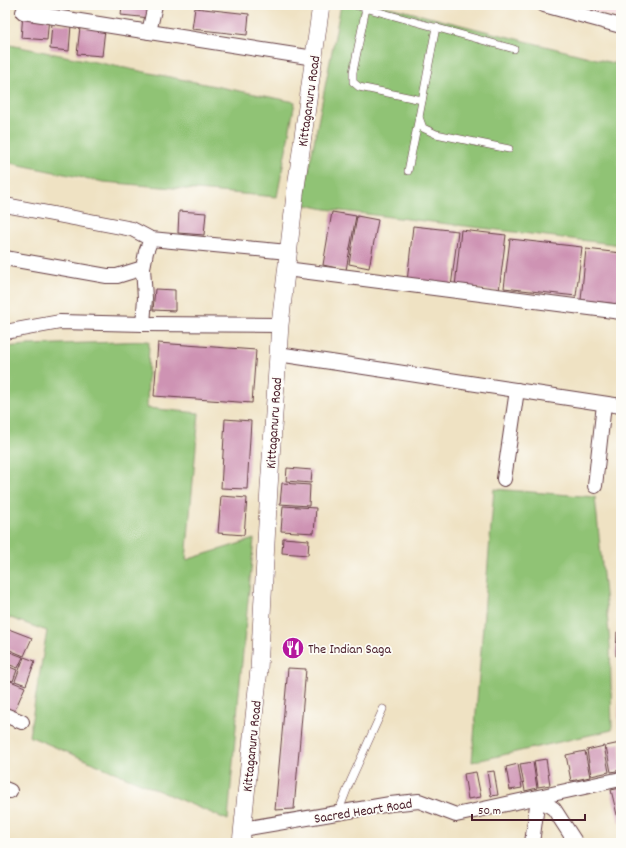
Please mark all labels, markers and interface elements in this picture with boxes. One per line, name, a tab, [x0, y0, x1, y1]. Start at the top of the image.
street label: Kittaganuru Road	[294, 54, 326, 148]
street label: Kittaganuru Road	[262, 377, 288, 470]
restaurant icon: The Indian Saga	[280, 635, 306, 661]
place label: The Indian Saga	[308, 640, 391, 660]
street label: Kittaganuru Road	[238, 700, 268, 793]
street label: Sacred Heart Road	[313, 794, 414, 830]
scale bar	[472, 796, 585, 822]
text: 50 m	[478, 803, 501, 820]

